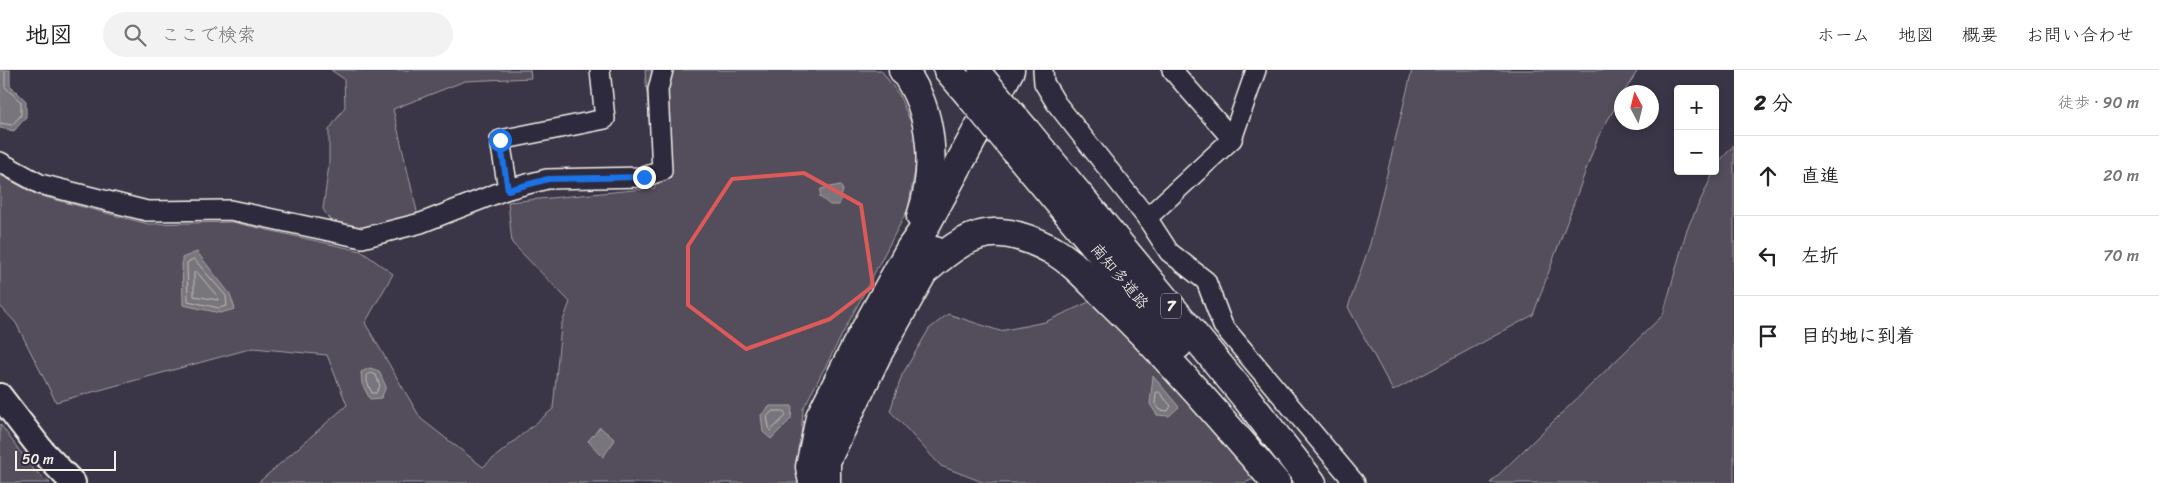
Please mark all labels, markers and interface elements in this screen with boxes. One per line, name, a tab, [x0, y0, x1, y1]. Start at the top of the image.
search box	[103, 12, 453, 57]
text: 地図	[25, 14, 73, 56]
text: ここで検索	[161, 18, 256, 51]
text: ホーム	[1817, 19, 1870, 51]
text: 地図	[1898, 19, 1934, 51]
text: 概要	[1962, 19, 1998, 51]
text: お問い合わせ	[2026, 19, 2134, 51]
icon: search	[121, 21, 149, 49]
text: 2 分	[1754, 84, 1793, 122]
north arrow	[1614, 85, 1659, 130]
map controls	[1674, 85, 1719, 175]
button: +	[1674, 85, 1719, 130]
text: 徒歩 · 90 m	[2058, 88, 2139, 117]
route start	[489, 129, 512, 152]
button: −	[1674, 130, 1719, 175]
text: 直進	[1801, 159, 1839, 192]
text: 20 m	[2103, 161, 2139, 190]
icon: ahead	[1754, 162, 1782, 190]
route end	[633, 166, 656, 189]
street label: 南知多道路	[1083, 236, 1157, 316]
text: 左折	[1801, 239, 1839, 272]
text: 70 m	[2103, 241, 2139, 270]
icon: left	[1754, 242, 1782, 270]
road number: 7	[1161, 294, 1181, 318]
text: 目的地に到着	[1801, 319, 1915, 352]
icon: arrive	[1754, 322, 1782, 350]
text: 50 m	[22, 447, 54, 472]
scale bar	[15, 448, 116, 471]

